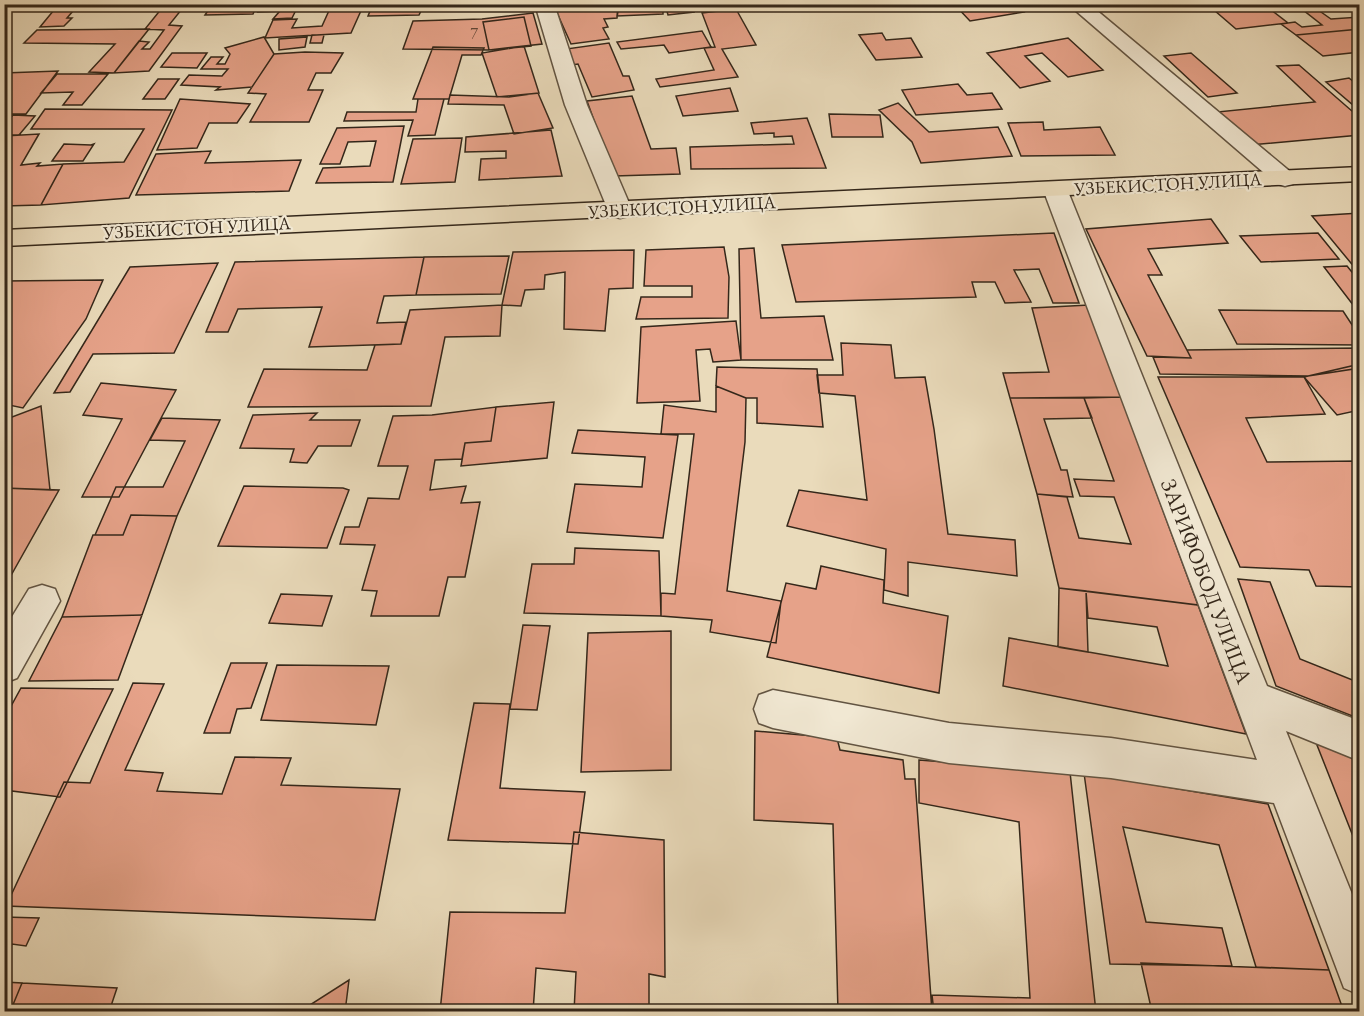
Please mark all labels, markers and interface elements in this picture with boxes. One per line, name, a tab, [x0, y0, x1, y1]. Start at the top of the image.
house number: 7	[470, 23, 478, 44]
street label: УЗБЕКИСТОН УЛИЦА	[1073, 167, 1263, 200]
street label: УЗБЕКИСТОН УЛИЦА	[587, 190, 777, 223]
street label: УЗБЕКИСТОН УЛИЦА	[102, 211, 292, 244]
street label: ЗАРИФОБОД УЛИЦА	[1154, 475, 1259, 688]

